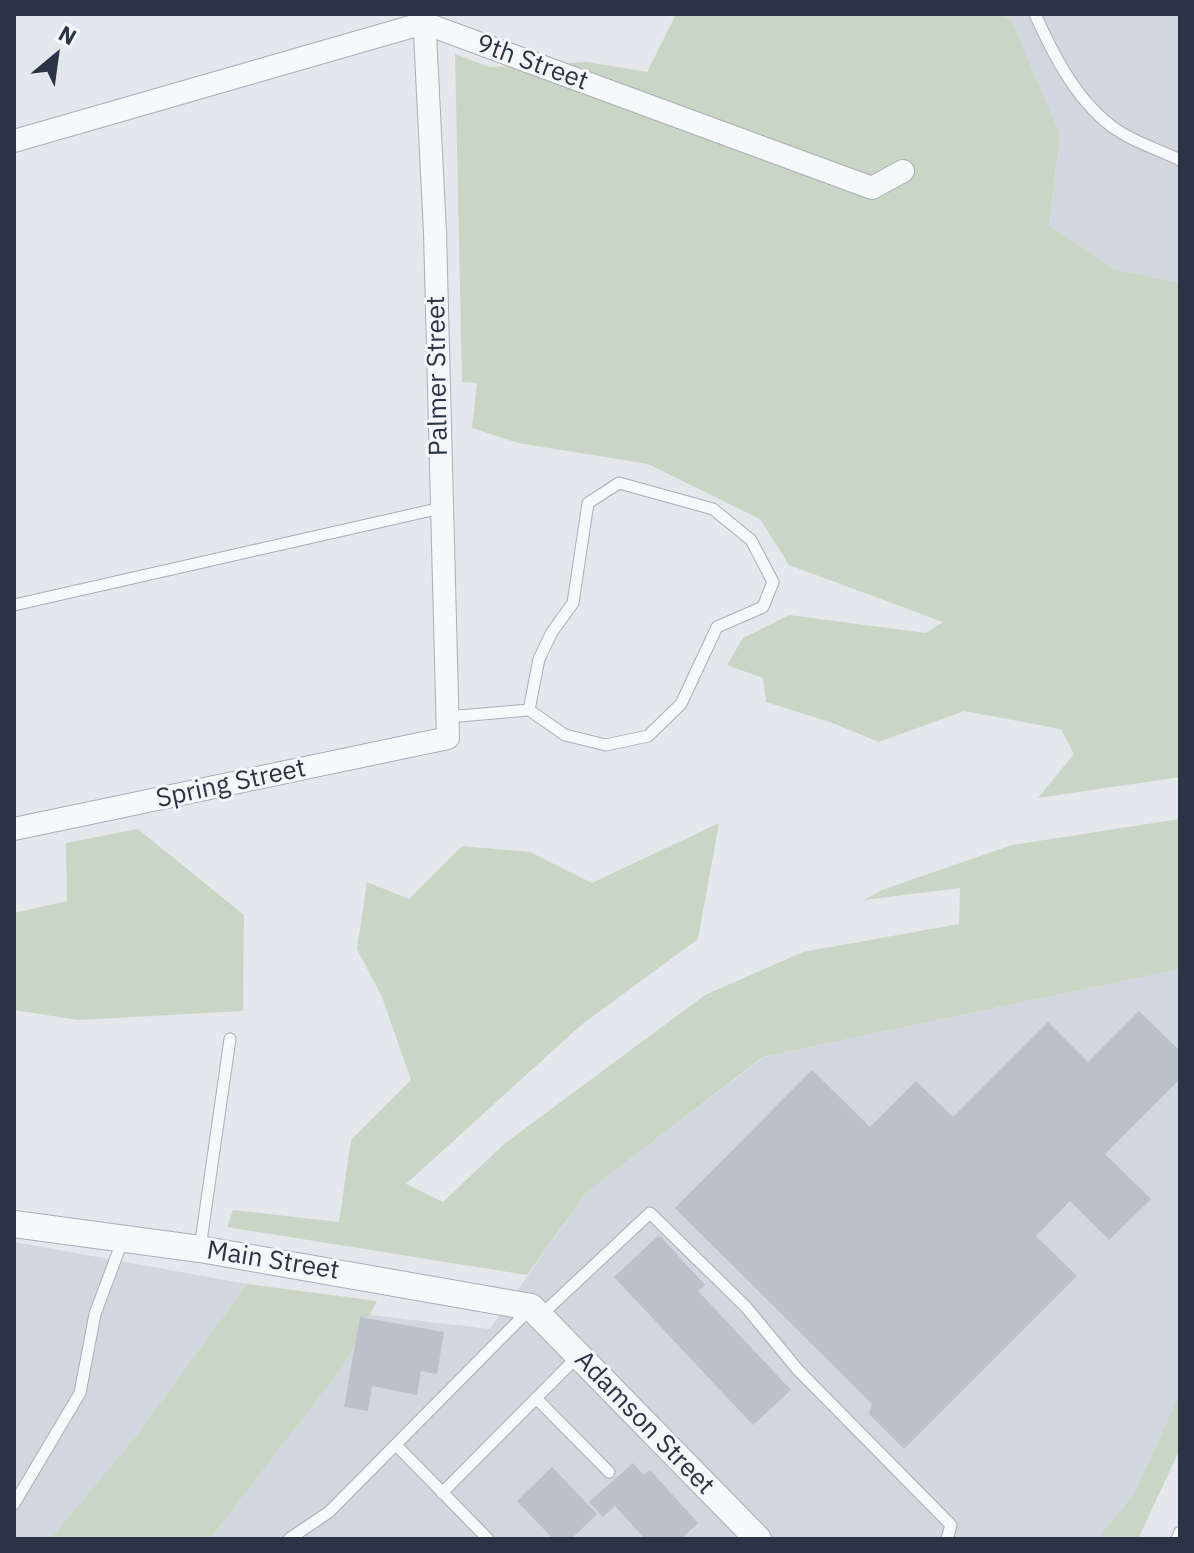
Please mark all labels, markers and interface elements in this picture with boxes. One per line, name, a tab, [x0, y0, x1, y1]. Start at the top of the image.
north arrow	[16, 16, 96, 96]
text: N	[54, 18, 82, 51]
street label: 9th Street	[472, 28, 592, 98]
street label: Palmer Street	[421, 296, 455, 456]
street label: Spring Street	[153, 753, 309, 815]
street label: Main Street	[205, 1235, 341, 1287]
street label: Adamson Street	[568, 1345, 720, 1501]

